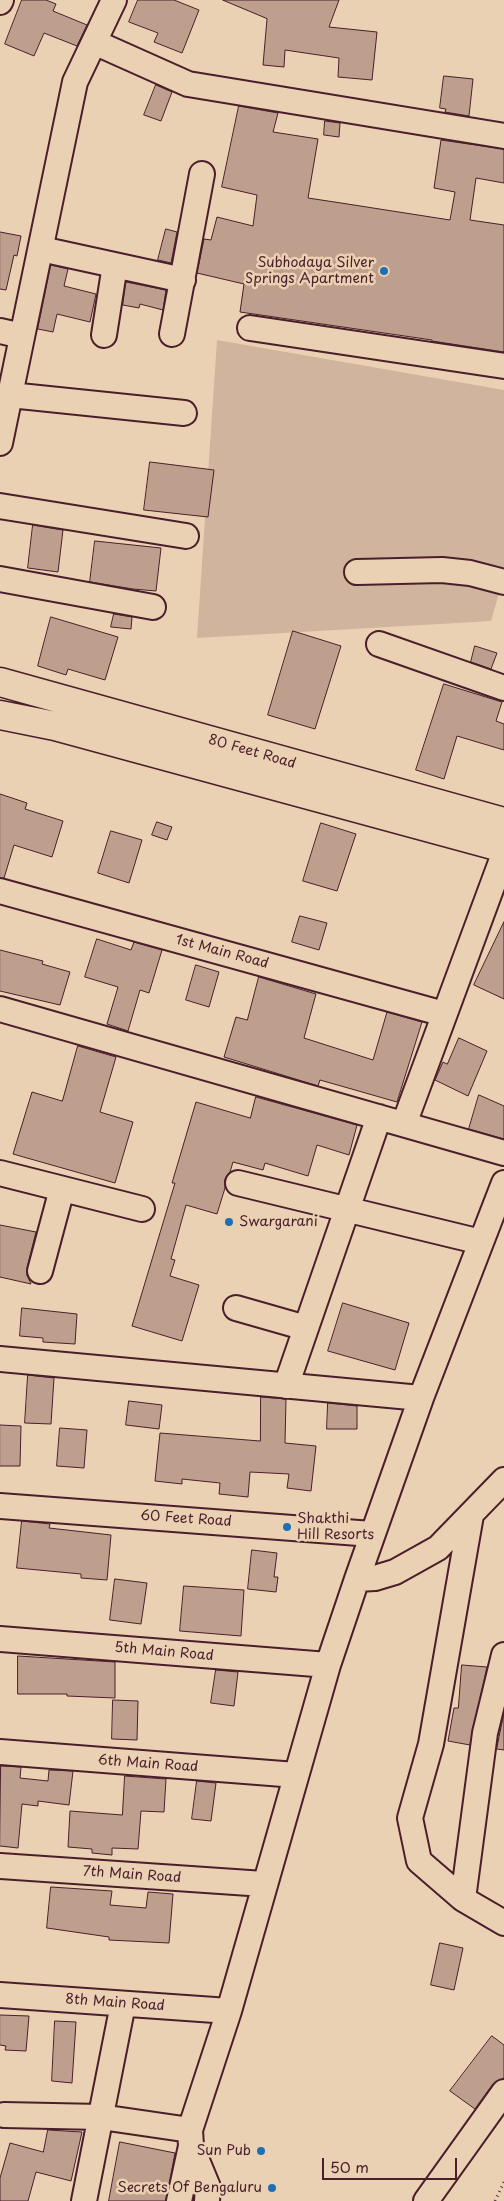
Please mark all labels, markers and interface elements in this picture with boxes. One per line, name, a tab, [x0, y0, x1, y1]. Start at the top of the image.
place label: Subhodaya Silver Springs Apartment	[245, 255, 374, 288]
marker: Subhodaya Silver Springs Apartment	[378, 265, 390, 277]
street label: 80 Feet Road	[206, 731, 298, 773]
street label: 1st Main Road	[174, 932, 270, 972]
place label: Swargarani	[239, 1214, 318, 1230]
marker: Swargarani	[223, 1216, 235, 1228]
street label: 60 Feet Road	[140, 1507, 232, 1531]
place label: Shakthi Hill Resorts	[297, 1511, 374, 1544]
marker: Shakthi Hill Resorts	[281, 1521, 293, 1533]
street label: 5th Main Road	[114, 1639, 214, 1665]
street label: 6th Main Road	[97, 1752, 199, 1776]
street label: 7th Main Road	[82, 1863, 182, 1887]
street label: 8th Main Road	[65, 1991, 165, 2015]
place label: Sun Pub	[197, 2143, 251, 2159]
marker: Sun Pub	[255, 2145, 267, 2157]
scale bar	[324, 2148, 459, 2180]
text: 50 m	[330, 2155, 369, 2178]
place label: Secrets Of Bengaluru	[117, 2180, 262, 2196]
marker: Secrets Of Bengaluru	[266, 2182, 278, 2194]

